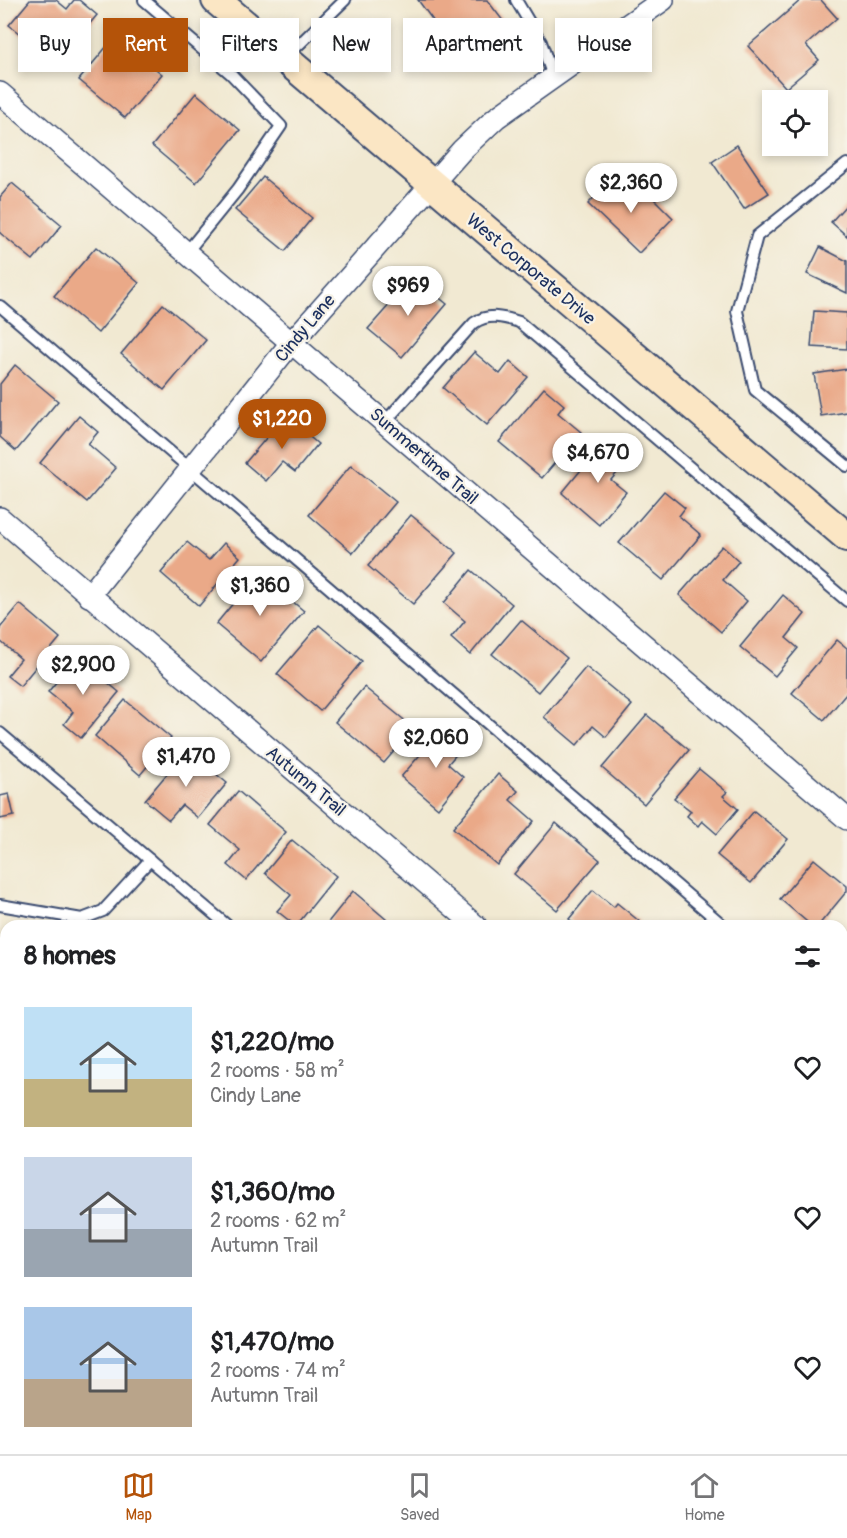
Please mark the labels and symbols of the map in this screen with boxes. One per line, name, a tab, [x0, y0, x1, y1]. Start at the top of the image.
pin: $2,360	[582, 163, 680, 214]
street label: West Corporate Drive	[461, 209, 600, 330]
pin: $969	[372, 266, 444, 317]
street label: Cindy Lane	[270, 290, 341, 367]
pin: $1,220	[233, 399, 331, 450]
street label: Summertime Trail	[365, 403, 483, 510]
pin: $4,670	[549, 433, 647, 484]
pin: $1,360	[211, 566, 309, 617]
pin: $2,900	[34, 645, 132, 696]
pin: $2,060	[387, 718, 485, 769]
pin: $1,470	[137, 737, 235, 788]
street label: Autumn Trail	[261, 741, 350, 822]

